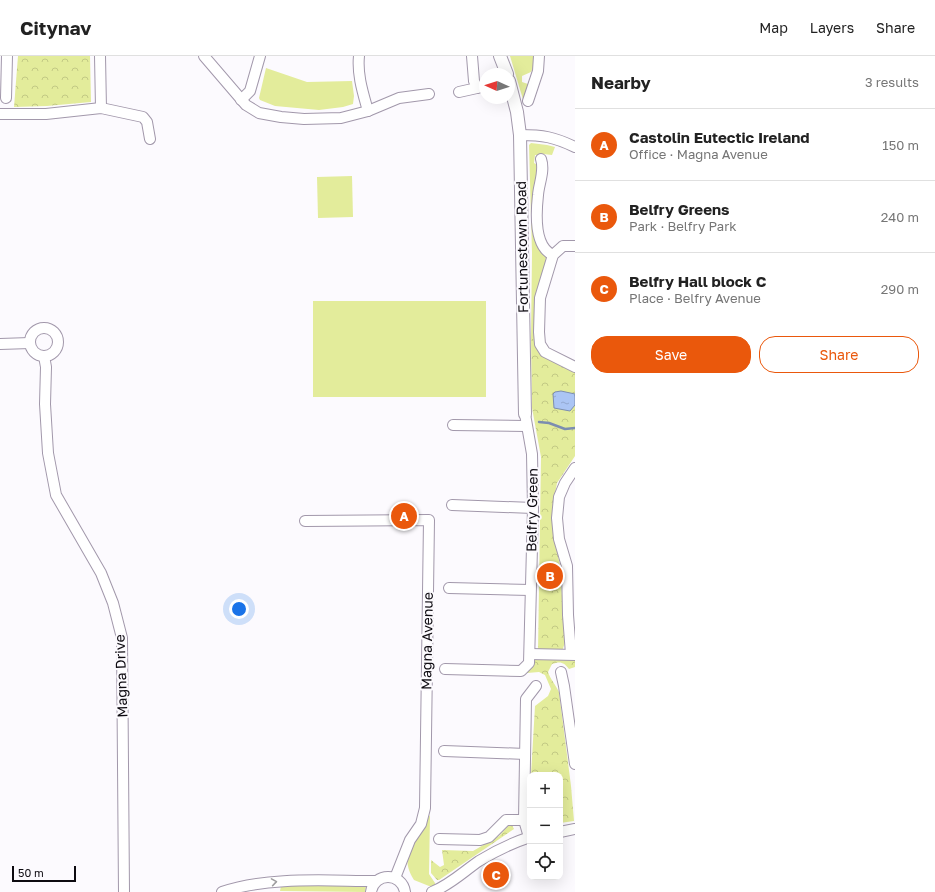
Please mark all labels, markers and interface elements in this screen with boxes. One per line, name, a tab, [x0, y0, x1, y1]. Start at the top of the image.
text: Citynav	[20, 16, 92, 39]
text: Map	[759, 19, 788, 36]
text: Layers	[810, 19, 854, 36]
text: Share	[876, 19, 915, 36]
north arrow	[479, 68, 515, 104]
text: Nearby	[591, 72, 651, 93]
text: 3 results	[865, 74, 919, 90]
text: Castolin Eutectic Ireland	[629, 128, 809, 146]
text: A	[599, 137, 609, 153]
text: 150 m	[882, 137, 919, 153]
text: Office · Magna Avenue	[629, 146, 768, 162]
street label: Fortunestown Road	[512, 181, 531, 313]
text: Belfry Greens	[629, 200, 729, 218]
text: B	[599, 209, 609, 225]
text: 240 m	[881, 209, 919, 225]
text: Park · Belfry Park	[629, 218, 737, 234]
text: Belfry Hall block C	[629, 272, 766, 290]
text: C	[599, 281, 609, 297]
text: 290 m	[881, 281, 919, 297]
text: Place · Belfry Avenue	[629, 290, 761, 306]
button: Save	[591, 336, 751, 373]
button: Share	[759, 336, 919, 373]
street label: Belfry Green	[522, 468, 541, 552]
pin: A	[391, 501, 417, 531]
pin: B	[537, 561, 563, 591]
street label: Magna Avenue	[417, 592, 436, 690]
your location	[229, 599, 249, 619]
street label: Magna Drive	[111, 634, 130, 718]
map controls	[527, 772, 563, 880]
button: +	[527, 772, 563, 808]
button: −	[527, 808, 563, 844]
button: locate	[527, 844, 563, 880]
pin: C	[483, 860, 509, 890]
scale bar	[12, 864, 76, 883]
text: 50 m	[18, 866, 44, 879]
one-way arrow	[271, 878, 277, 887]

